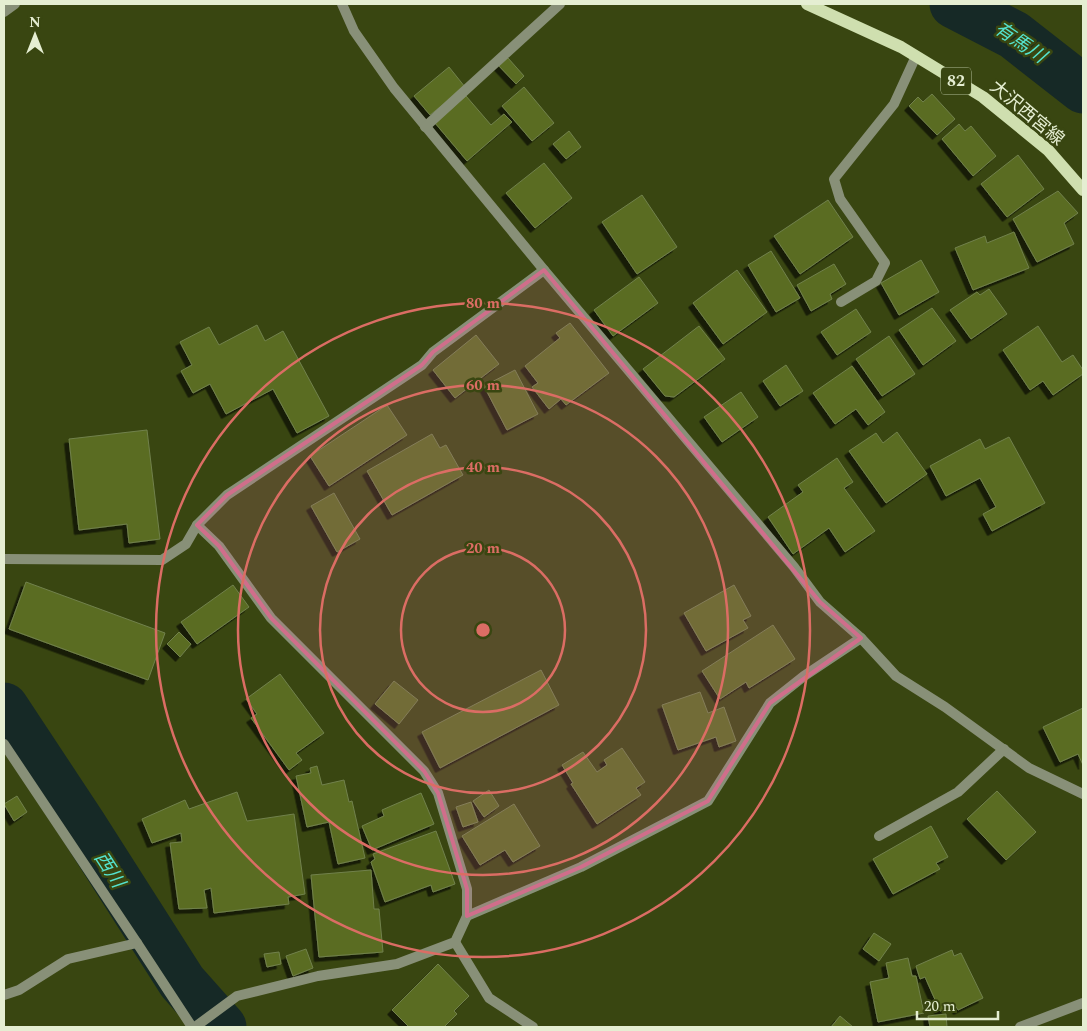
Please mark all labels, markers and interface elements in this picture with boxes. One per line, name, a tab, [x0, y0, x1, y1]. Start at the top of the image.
north arrow	[10, 10, 60, 60]
text: N	[29, 12, 41, 33]
water label: 有馬川	[988, 15, 1053, 72]
road number: 82	[941, 68, 971, 94]
street label: 大沢西宮線	[984, 74, 1070, 152]
text: 80 m	[466, 292, 501, 315]
text: 60 m	[466, 374, 501, 397]
text: 40 m	[466, 456, 501, 479]
text: 20 m	[466, 537, 501, 560]
centre of rings	[474, 621, 492, 639]
water label: 西川	[86, 846, 133, 896]
scale bar	[917, 988, 998, 1020]
text: 20 m	[924, 995, 956, 1018]

